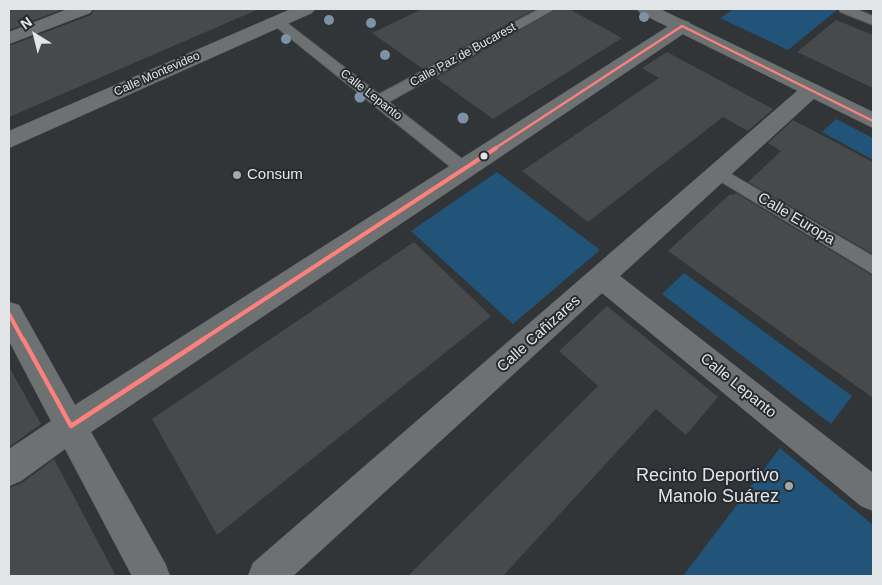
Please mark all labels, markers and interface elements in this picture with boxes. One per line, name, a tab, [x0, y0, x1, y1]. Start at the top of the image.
north arrow	[10, 10, 60, 60]
text: N	[17, 13, 35, 32]
street label: Calle Paz de Bucarest	[408, 20, 518, 90]
street label: Calle Montevideo	[112, 49, 202, 99]
street label: Calle Lepanto	[337, 67, 405, 123]
unlabelled marker	[479, 151, 489, 161]
place label: Consum	[247, 166, 303, 184]
marker: Consum	[231, 169, 243, 181]
street label: Calle Europa	[754, 189, 838, 249]
street label: Calle Cañizares	[494, 292, 584, 376]
street label: Calle Lepanto	[696, 350, 780, 422]
place label: Recinto Deportivo Manolo Suárez	[636, 465, 779, 508]
marker: Recinto Deportivo Manolo Suárez	[783, 480, 795, 492]

